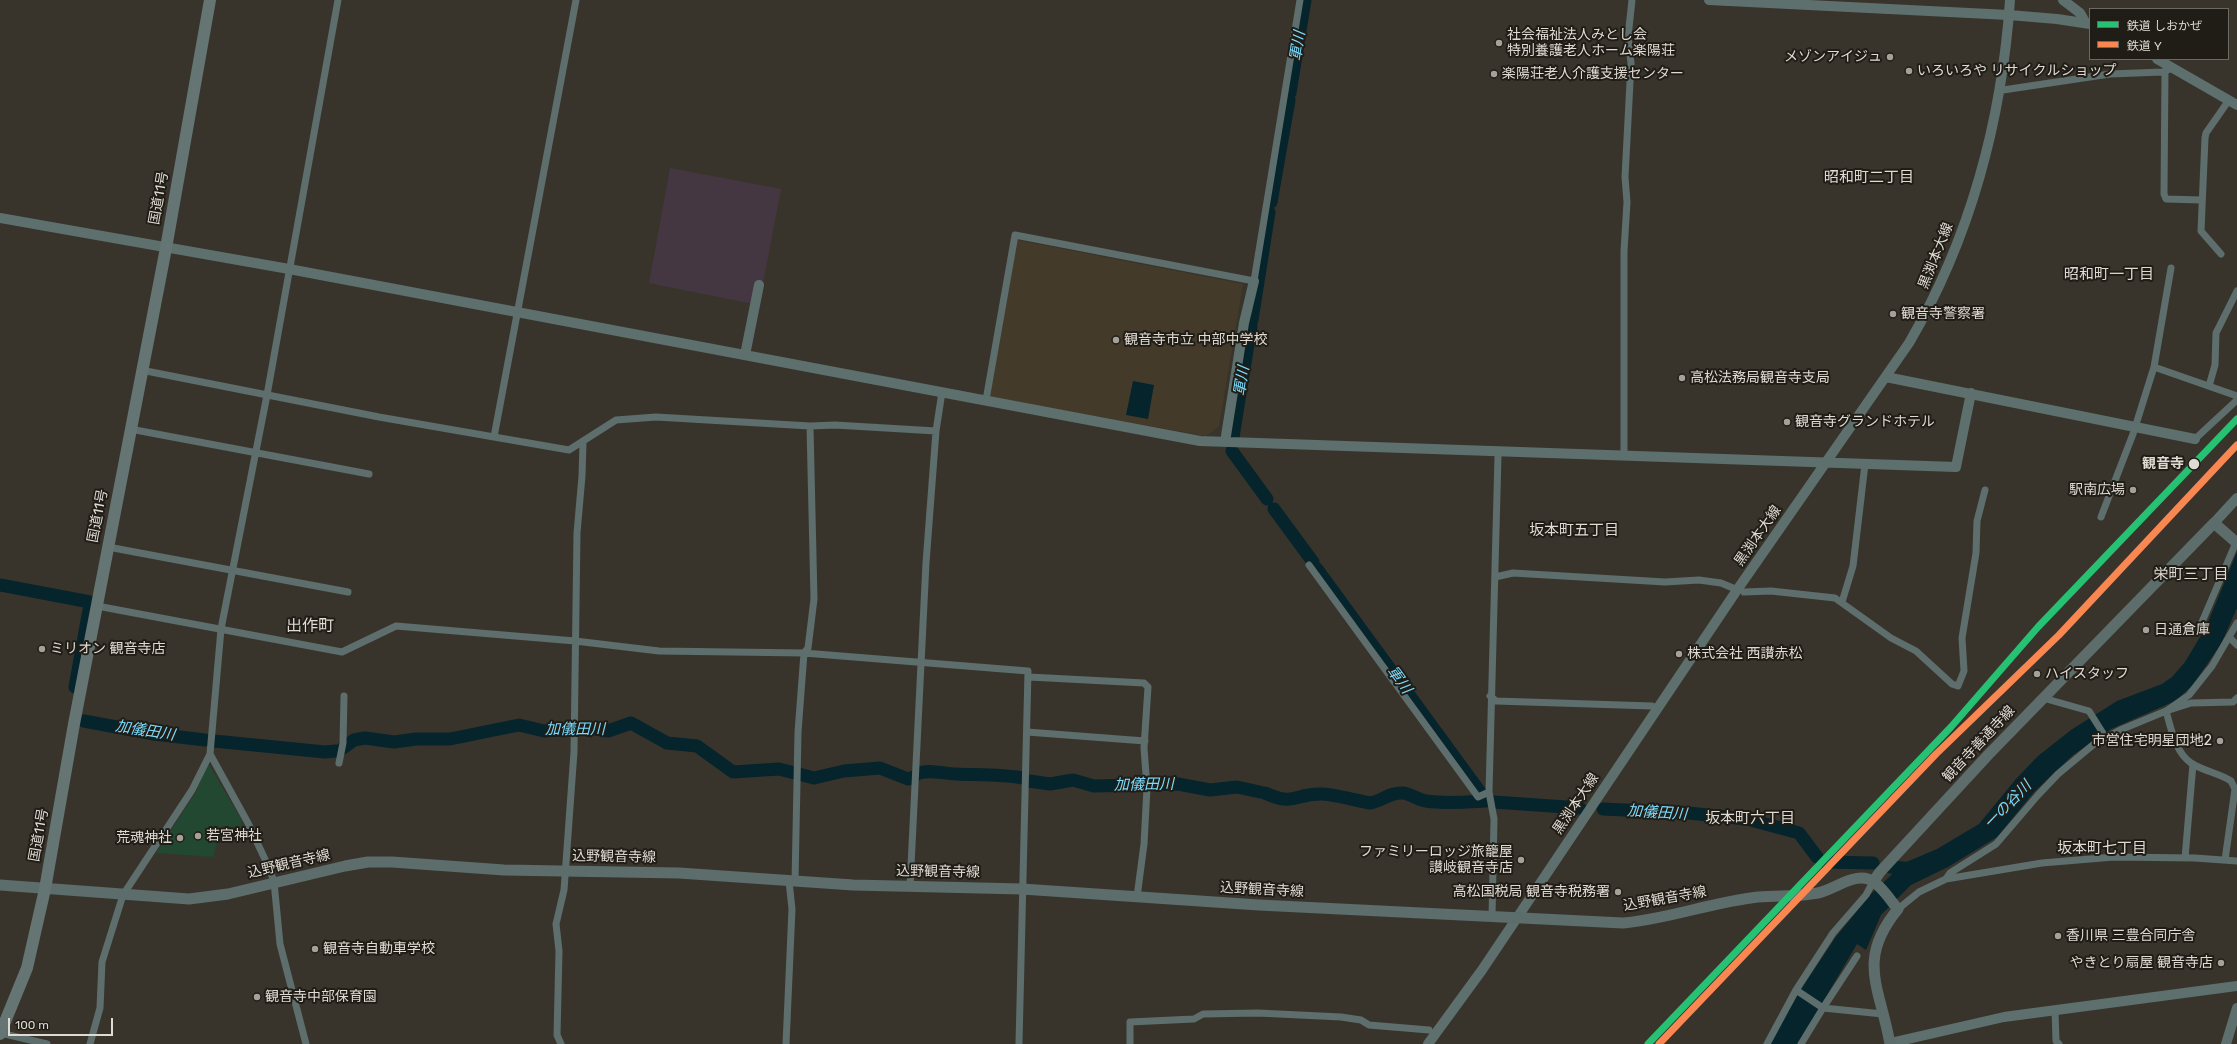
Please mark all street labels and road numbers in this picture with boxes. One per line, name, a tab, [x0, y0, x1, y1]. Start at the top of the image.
street label: 国道11号	[146, 170, 172, 226]
street label: 黒渕本大線	[1915, 220, 1957, 292]
street label: 国道11号	[85, 488, 111, 544]
street label: 黒渕本大線	[1731, 503, 1785, 569]
street label: 観音寺善通寺線	[1939, 702, 2019, 786]
street label: 黒渕本大線	[1549, 770, 1603, 838]
street label: 国道11号	[26, 807, 52, 863]
street label: 込野観音寺線	[246, 846, 332, 882]
street label: 込野観音寺線	[572, 848, 656, 866]
street label: 込野観音寺線	[896, 863, 980, 881]
street label: 込野観音寺線	[1220, 879, 1304, 901]
street label: 込野観音寺線	[1622, 883, 1708, 915]

